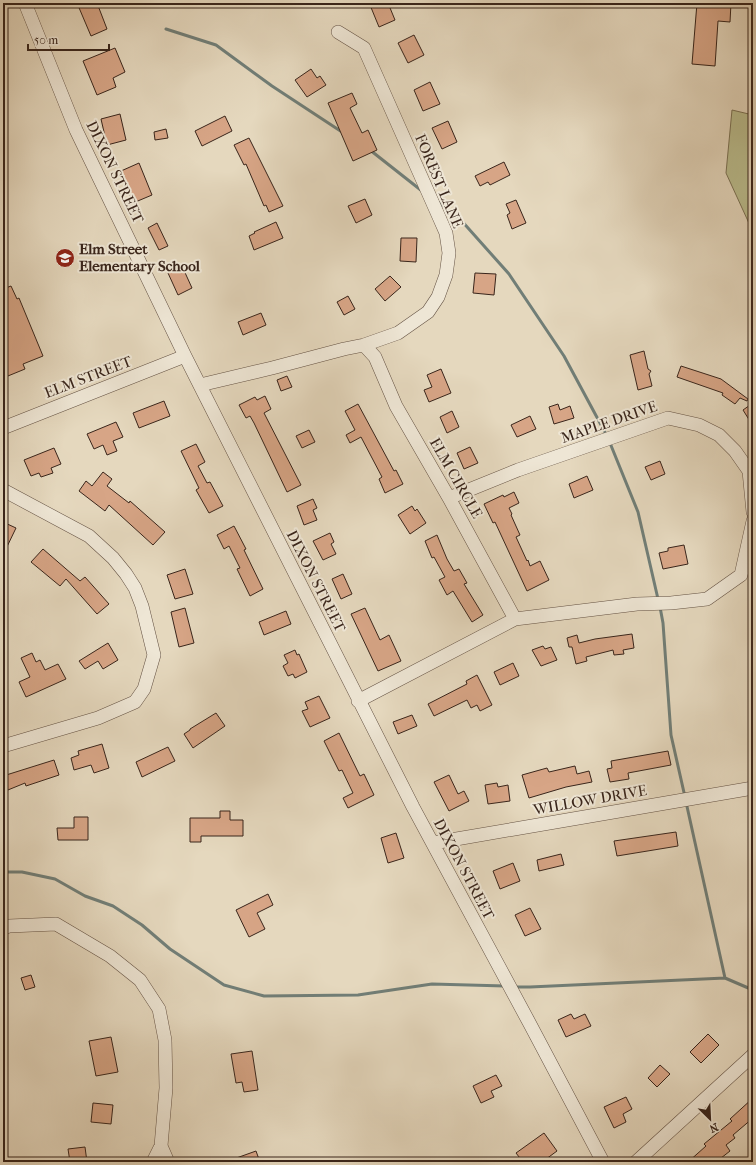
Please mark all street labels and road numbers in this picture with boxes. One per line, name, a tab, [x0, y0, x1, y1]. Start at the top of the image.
street label: DIXON STREET	[82, 118, 148, 227]
street label: FOREST LANE	[411, 131, 467, 231]
street label: ELM STREET	[42, 352, 135, 402]
street label: MAPLE DRIVE	[558, 397, 660, 447]
street label: ELM CIRCLE	[426, 435, 486, 521]
street label: DIXON STREET	[283, 527, 350, 636]
street label: WILLOW DRIVE	[531, 781, 648, 819]
street label: DIXON STREET	[430, 815, 499, 923]

